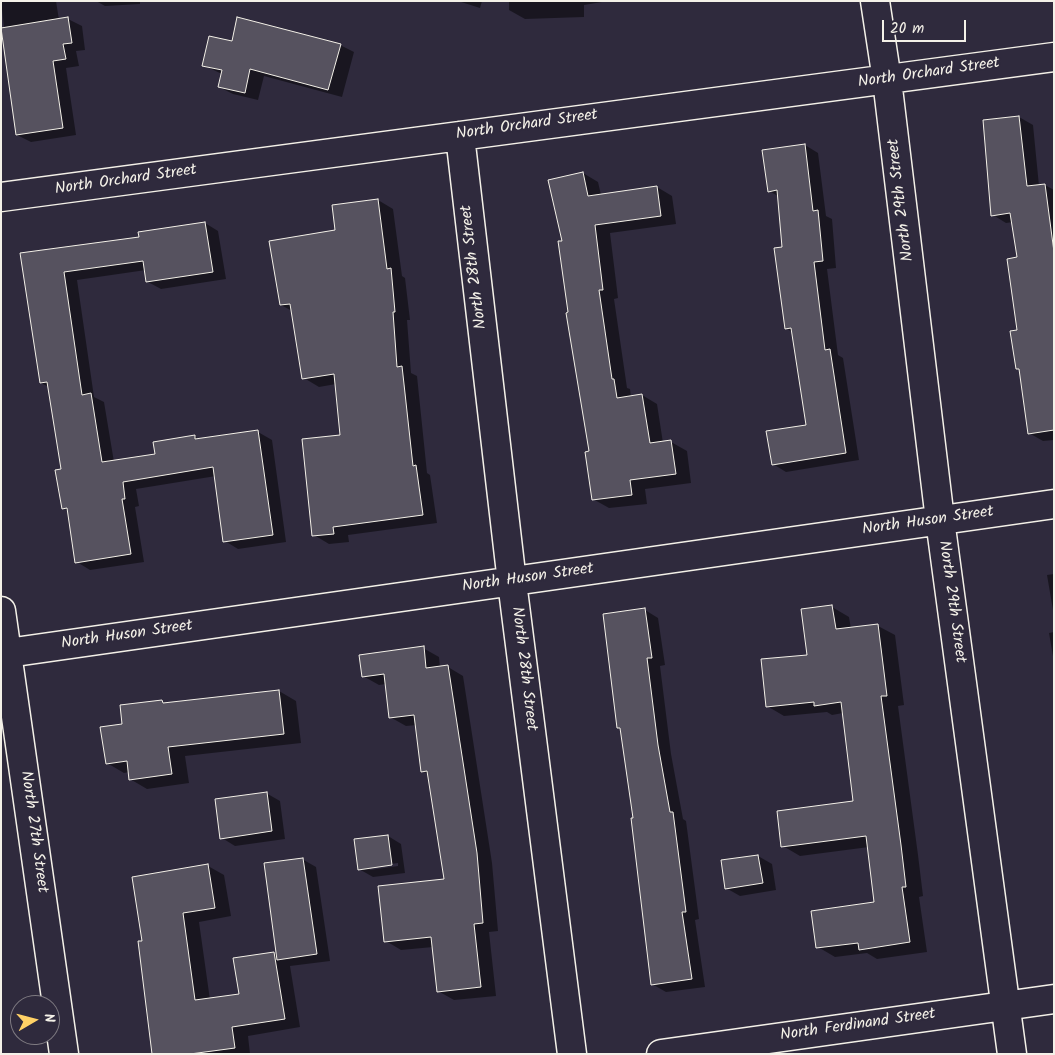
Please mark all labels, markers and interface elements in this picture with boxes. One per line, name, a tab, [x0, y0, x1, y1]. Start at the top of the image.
scale bar	[885, 10, 969, 42]
text: 20 m	[890, 17, 924, 41]
street label: North Orchard Street	[857, 55, 1001, 93]
street label: North Orchard Street	[455, 107, 599, 145]
street label: North 29th Street	[885, 138, 919, 262]
street label: North Orchard Street	[54, 162, 198, 200]
street label: North 28th Street	[458, 204, 492, 330]
street label: North Huson Street	[861, 503, 995, 541]
street label: North 29th Street	[933, 540, 969, 664]
street label: North Huson Street	[461, 560, 595, 598]
street label: North 28th Street	[506, 606, 540, 732]
street label: North Huson Street	[60, 617, 194, 655]
street label: North 27th Street	[15, 770, 51, 894]
north arrow	[10, 995, 60, 1045]
street label: North Ferdinand Street	[779, 1006, 937, 1046]
text: N	[37, 1012, 60, 1024]

